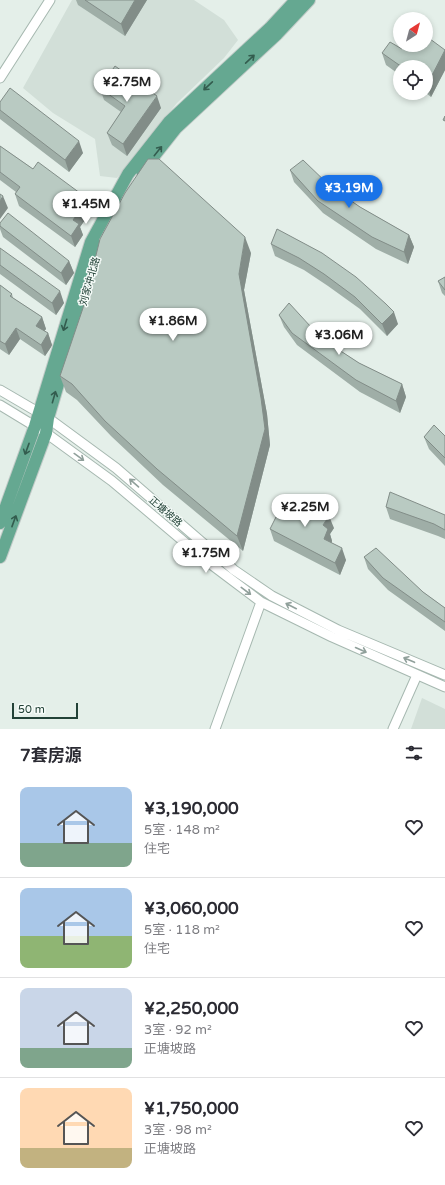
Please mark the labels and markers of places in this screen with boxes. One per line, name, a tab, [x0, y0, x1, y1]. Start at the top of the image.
pin: ¥2.75M	[94, 69, 160, 103]
pin: ¥3.19M	[316, 175, 382, 209]
pin: ¥1.45M	[53, 191, 119, 225]
pin: ¥1.86M	[140, 308, 206, 342]
pin: ¥3.06M	[306, 322, 372, 356]
pin: ¥2.25M	[272, 494, 338, 528]
pin: ¥1.75M	[173, 540, 239, 574]

